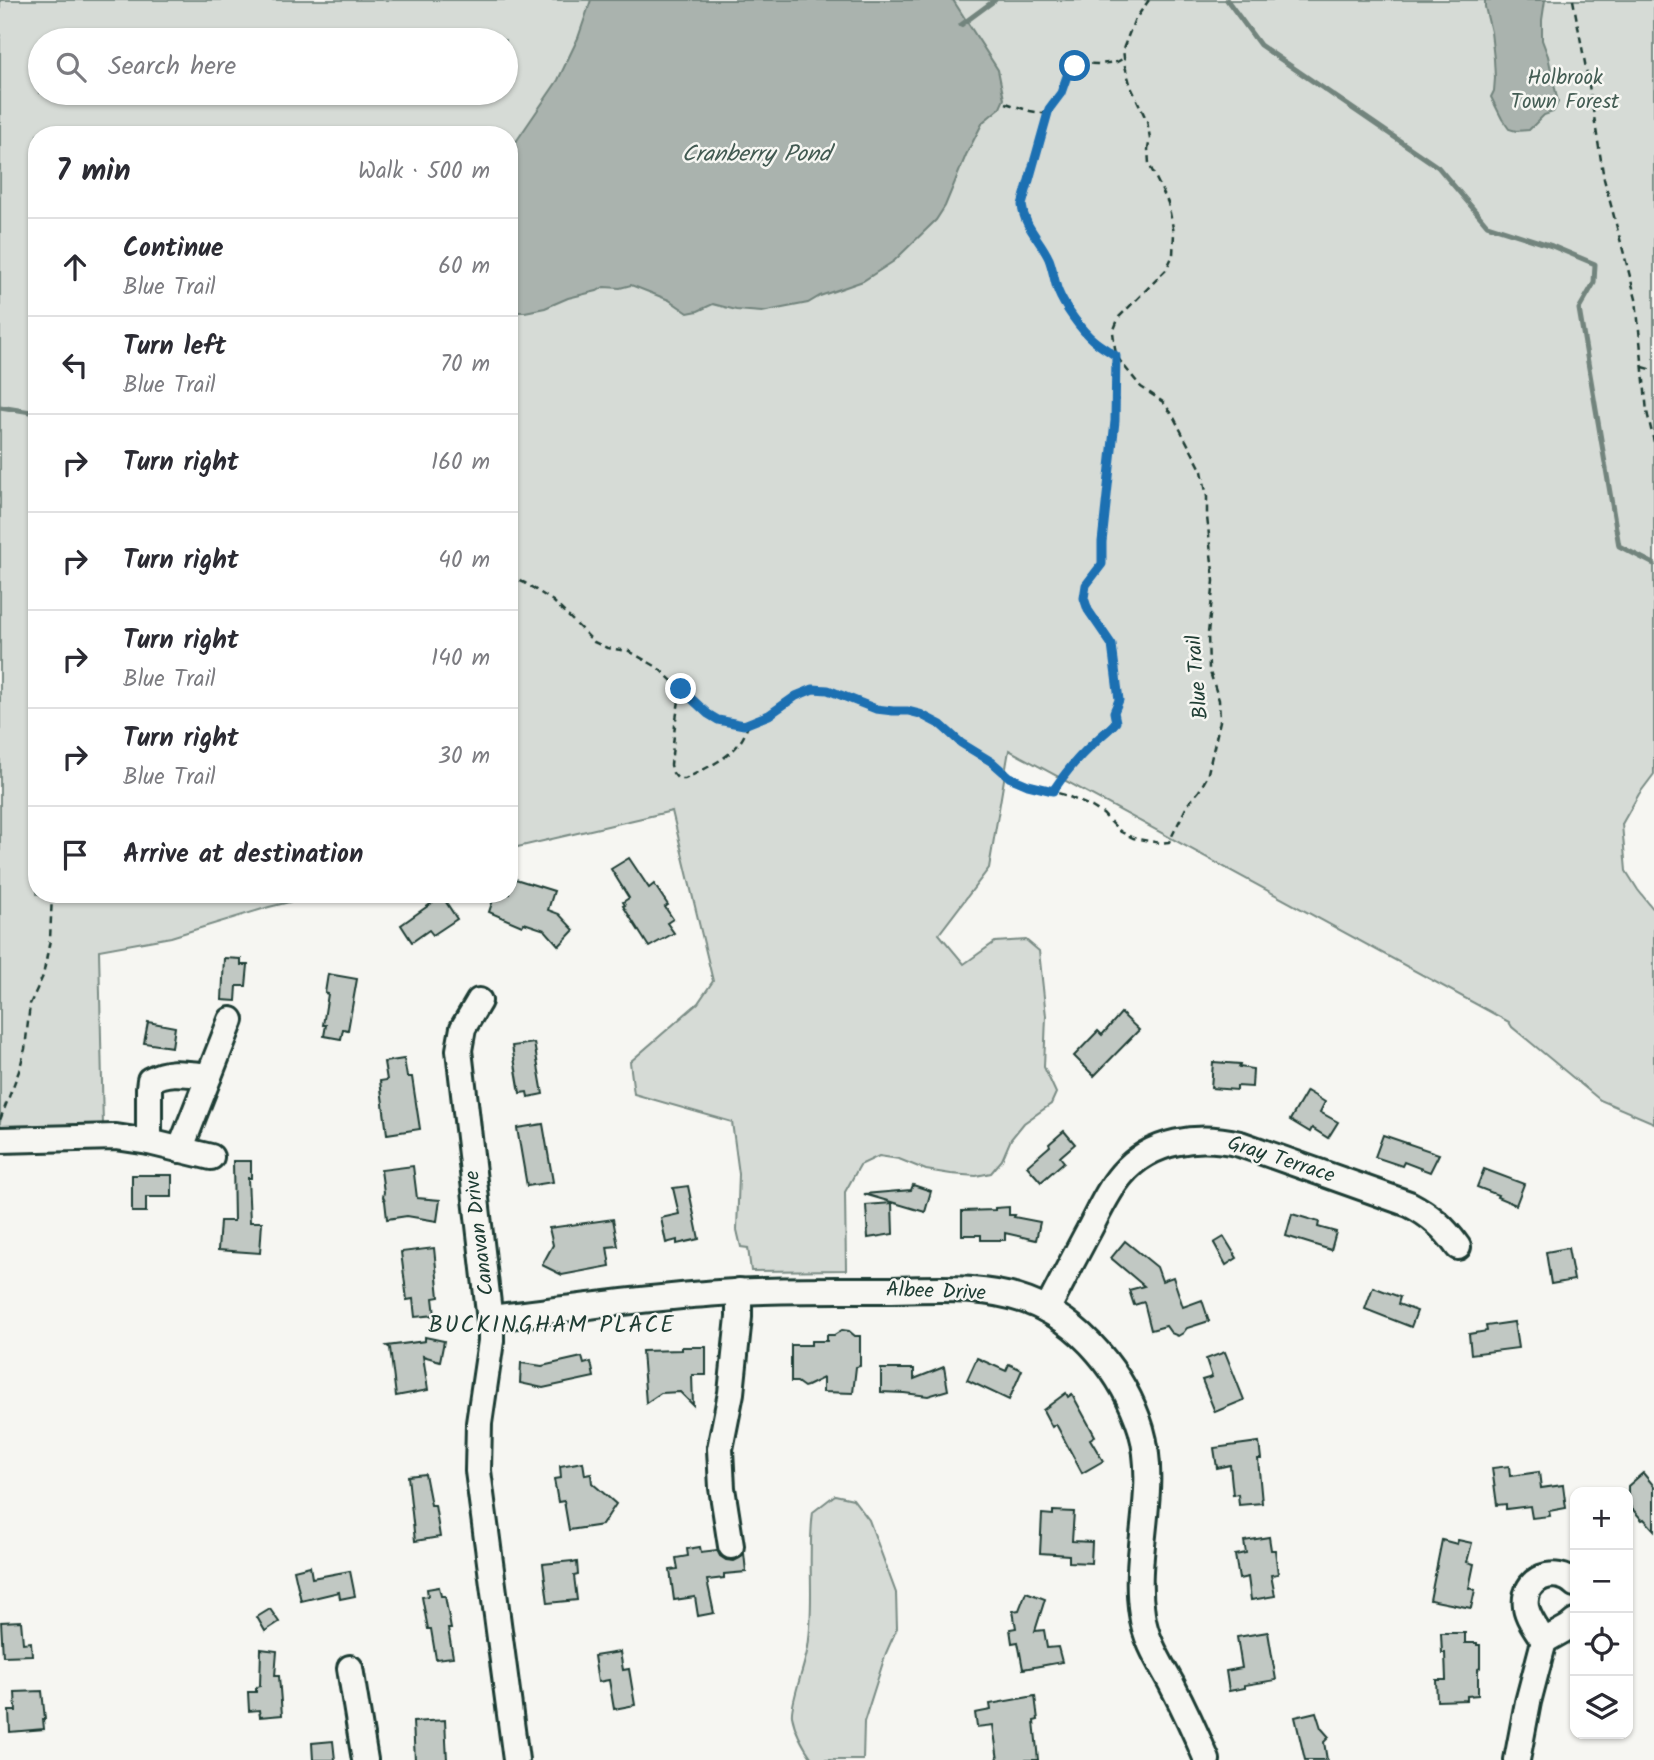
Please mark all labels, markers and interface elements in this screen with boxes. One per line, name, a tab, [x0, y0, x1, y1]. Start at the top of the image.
search box	[28, 28, 518, 105]
text: Search here	[108, 46, 236, 88]
icon: search	[52, 48, 90, 86]
route start	[1059, 50, 1090, 81]
park label: Holbrook Town Forest	[1511, 62, 1620, 119]
water label: Cranberry Pond	[682, 137, 836, 173]
text: 7 min	[56, 148, 131, 196]
text: Walk · 500 m	[358, 154, 490, 190]
text: Continue	[123, 228, 224, 270]
icon: ahead	[56, 248, 94, 286]
text: 60 m	[438, 249, 490, 285]
text: Blue Trail	[123, 270, 216, 306]
text: Turn left	[123, 326, 226, 368]
icon: left	[56, 346, 94, 384]
text: 70 m	[440, 347, 490, 383]
text: Blue Trail	[123, 368, 216, 404]
text: Turn right	[123, 442, 239, 484]
icon: right	[56, 444, 94, 482]
text: 160 m	[431, 445, 490, 481]
text: Turn right	[123, 540, 239, 582]
icon: right	[56, 542, 94, 580]
text: 40 m	[438, 543, 490, 579]
text: Turn right	[123, 620, 239, 662]
street label: Blue Trail	[1178, 633, 1218, 721]
icon: right	[56, 640, 94, 678]
text: 140 m	[431, 641, 490, 677]
text: Blue Trail	[123, 662, 216, 698]
route end	[665, 673, 696, 704]
text: Turn right	[123, 718, 239, 760]
icon: right	[56, 738, 94, 776]
text: 30 m	[438, 739, 490, 775]
text: Blue Trail	[123, 760, 216, 796]
text: Arrive at destination	[123, 834, 363, 876]
icon: arrive	[56, 836, 94, 874]
street label: Gray Terrace	[1223, 1127, 1339, 1193]
street label: Canavan Drive	[456, 1168, 504, 1297]
street label: Albee Drive	[885, 1274, 987, 1310]
district label: BUCKINGHAM PLACE	[428, 1308, 676, 1344]
map controls	[1570, 1487, 1633, 1739]
button: +	[1570, 1487, 1633, 1550]
button: −	[1570, 1550, 1633, 1613]
button: locate	[1570, 1613, 1633, 1676]
button: layers	[1570, 1676, 1633, 1739]

